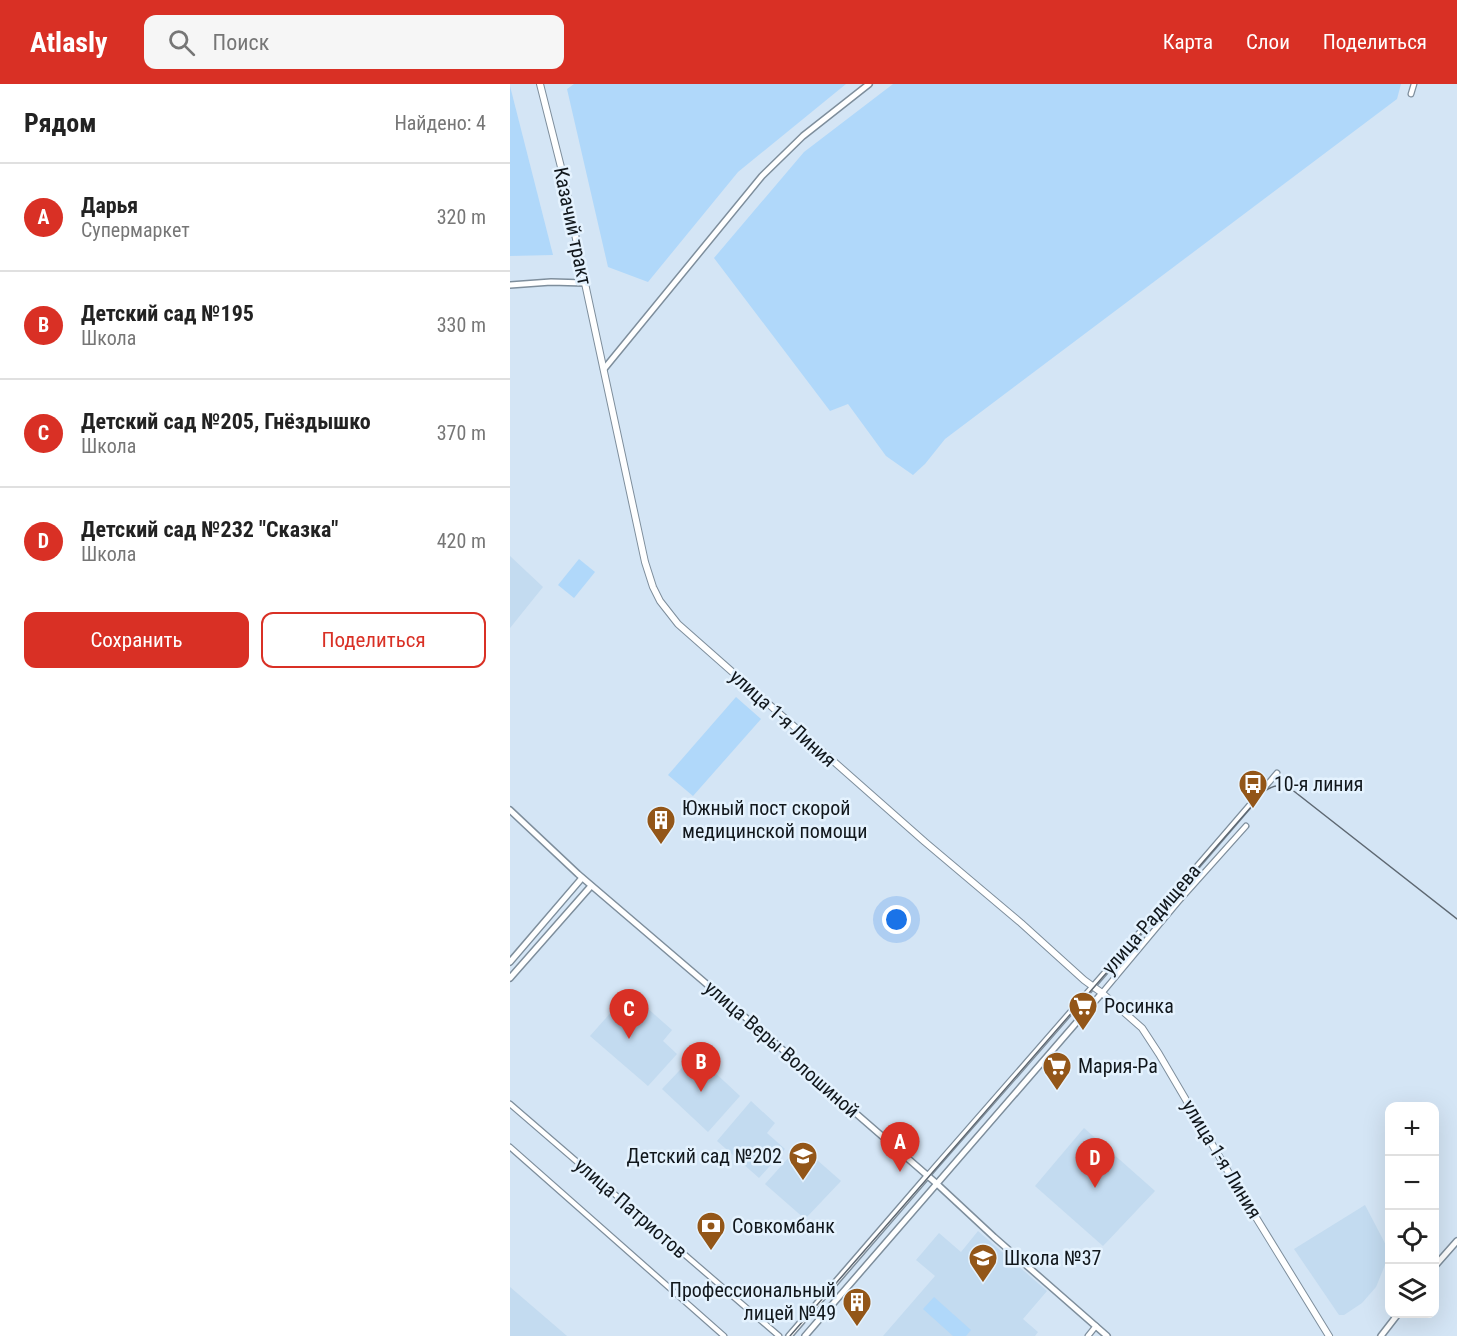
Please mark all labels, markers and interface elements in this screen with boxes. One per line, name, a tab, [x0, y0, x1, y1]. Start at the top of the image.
search box	[144, 15, 564, 69]
text: Atlasly	[30, 26, 108, 59]
icon: search	[165, 26, 198, 59]
text: Поиск	[213, 30, 269, 55]
text: Карта	[1163, 30, 1213, 54]
text: Слои	[1246, 30, 1290, 54]
text: Поделиться	[1323, 30, 1427, 54]
text: Рядом	[24, 108, 96, 138]
text: Найдено: 4	[394, 111, 486, 135]
street label: Казачий тракт	[549, 165, 597, 287]
text: Дарья	[81, 193, 138, 218]
text: A	[38, 205, 49, 229]
text: 320 m	[437, 205, 486, 229]
text: Супермаркет	[81, 218, 190, 242]
text: Детский сад №195	[81, 301, 254, 326]
text: B	[38, 313, 49, 337]
text: 330 m	[437, 313, 486, 337]
text: Школа	[81, 326, 136, 350]
text: Детский сад №205, Гнёздышко	[81, 409, 371, 434]
text: C	[38, 421, 49, 445]
text: 370 m	[437, 421, 486, 445]
text: Школа	[81, 434, 136, 458]
text: Детский сад №232 "Сказка"	[81, 517, 338, 542]
text: D	[38, 529, 49, 553]
text: 420 m	[437, 529, 486, 553]
text: Школа	[81, 542, 136, 566]
button: Сохранить	[24, 612, 249, 668]
button: Поделиться	[261, 612, 486, 668]
street label: улица 1-я Линия	[725, 664, 841, 772]
bus stop icon: 10-я линия	[1237, 768, 1269, 810]
place label: 10-я линия	[1274, 772, 1363, 796]
place label: Южный пост скорой медицинской помощи	[682, 796, 867, 843]
building icon: Южный пост скорой медицинской помощи	[645, 804, 677, 846]
street label: улица Радищева	[1097, 859, 1205, 979]
your location	[882, 905, 911, 934]
street label: улица Веры Волошиной	[700, 975, 864, 1123]
pin: C	[610, 990, 648, 1039]
supermarket icon: Росинка	[1067, 990, 1099, 1032]
place label: Росинка	[1104, 994, 1174, 1018]
pin: B	[682, 1042, 720, 1092]
supermarket icon: Мария-Ра	[1041, 1050, 1073, 1092]
place label: Мария-Ра	[1078, 1054, 1158, 1078]
street label: улица 1-я Линия	[1177, 1095, 1267, 1223]
map controls	[1385, 1102, 1439, 1318]
button: +	[1385, 1102, 1439, 1156]
pin: A	[880, 1122, 920, 1172]
pin: D	[1076, 1138, 1114, 1188]
school or university icon: Детский сад №202	[787, 1140, 819, 1182]
place label: Детский сад №202	[627, 1144, 782, 1168]
street label: улица Патриотов	[570, 1153, 692, 1263]
button: −	[1385, 1156, 1439, 1210]
bank icon: Совкомбанк	[695, 1210, 727, 1252]
button: locate	[1385, 1210, 1439, 1264]
place label: Совкомбанк	[732, 1214, 835, 1238]
school or university icon: Школа №37	[967, 1242, 999, 1284]
place label: Школа №37	[1004, 1246, 1101, 1270]
button: layers	[1385, 1264, 1439, 1318]
place label: Профессиональный лицей №49	[670, 1278, 836, 1325]
building icon: Профессиональный лицей №49	[841, 1286, 873, 1328]

